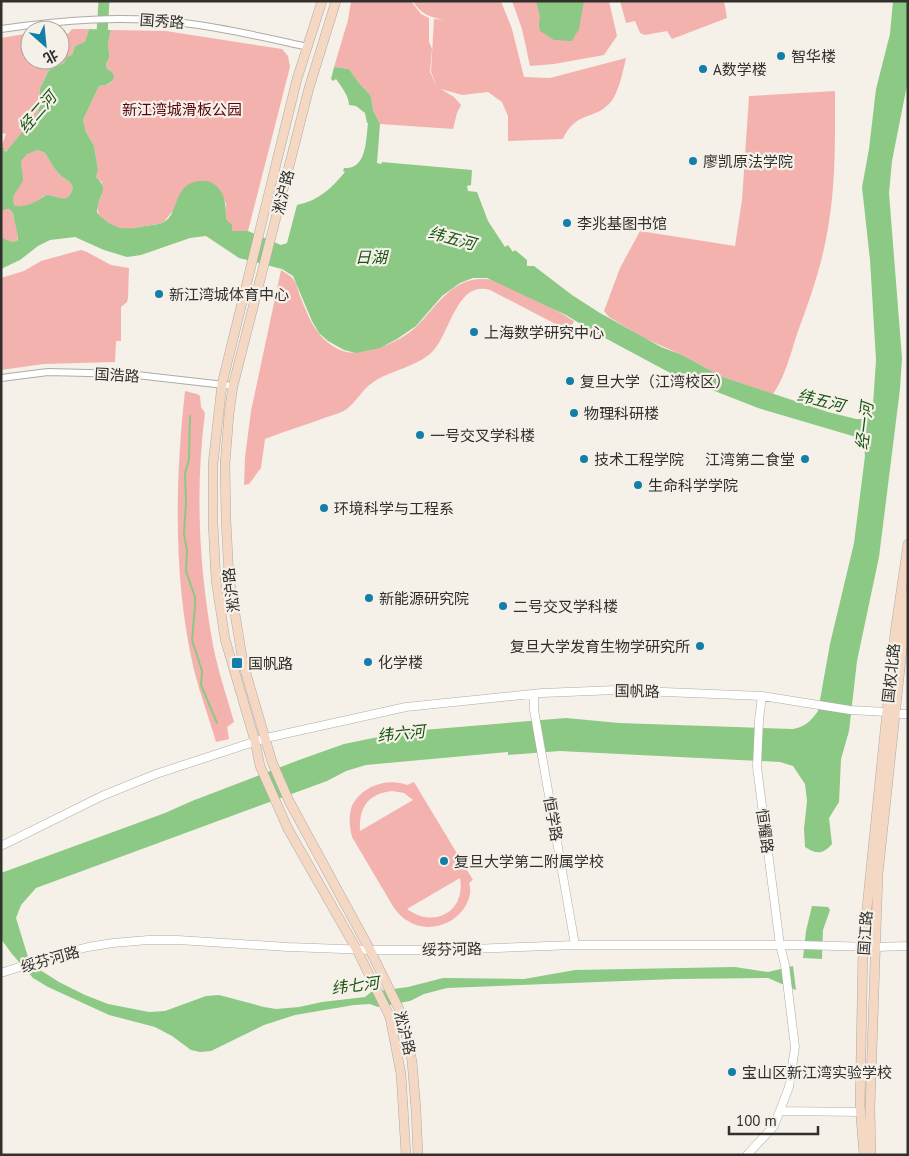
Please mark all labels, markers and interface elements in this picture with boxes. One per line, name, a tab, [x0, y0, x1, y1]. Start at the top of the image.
street label: 国秀路	[139, 10, 185, 32]
north arrow	[20, 20, 70, 70]
text: 北	[41, 45, 61, 68]
place label: 智华楼	[791, 47, 836, 66]
marker: 智华楼	[775, 50, 787, 62]
place label: A数学楼	[713, 60, 767, 79]
marker: A数学楼	[697, 63, 709, 75]
water label: 经二河	[14, 85, 62, 137]
park label: 新江湾城滑板公园	[122, 100, 242, 119]
place label: 廖凯原法学院	[703, 152, 793, 171]
marker: 廖凯原法学院	[687, 155, 699, 167]
street label: 淞沪路	[268, 168, 298, 216]
place label: 李兆基图书馆	[577, 214, 667, 233]
marker: 李兆基图书馆	[561, 217, 573, 229]
water label: 纬五河	[426, 222, 481, 255]
water label: 日湖	[355, 247, 390, 267]
place label: 新江湾城体育中心	[169, 285, 289, 304]
marker: 新江湾城体育中心	[153, 288, 165, 300]
place label: 上海数学研究中心	[484, 323, 604, 342]
marker: 上海数学研究中心	[468, 326, 480, 338]
street label: 国浩路	[94, 364, 140, 386]
place label: 复旦大学（江湾校区）	[580, 372, 730, 391]
marker: 复旦大学（江湾校区）	[564, 375, 576, 387]
water label: 纬五河	[795, 384, 850, 416]
water label: 经一河	[851, 398, 877, 451]
place label: 物理科研楼	[584, 404, 659, 423]
marker: 物理科研楼	[568, 407, 580, 419]
place label: 一号交叉学科楼	[430, 426, 535, 445]
marker: 一号交叉学科楼	[414, 429, 426, 441]
place label: 技术工程学院	[594, 450, 684, 469]
place label: 江湾第二食堂	[705, 450, 795, 469]
marker: 技术工程学院	[578, 453, 590, 465]
marker: 江湾第二食堂	[799, 453, 811, 465]
place label: 生命科学学院	[648, 476, 738, 495]
marker: 生命科学学院	[632, 479, 644, 491]
place label: 环境科学与工程系	[334, 499, 454, 518]
marker: 环境科学与工程系	[318, 502, 330, 514]
street label: 淞沪路	[219, 567, 243, 613]
place label: 新能源研究院	[379, 589, 469, 608]
marker: 新能源研究院	[363, 592, 375, 604]
place label: 二号交叉学科楼	[513, 597, 618, 616]
marker: 二号交叉学科楼	[497, 600, 509, 612]
place label: 复旦大学发育生物学研究所	[510, 637, 690, 656]
marker: 复旦大学发育生物学研究所	[694, 640, 706, 652]
street label: 国权北路	[878, 642, 904, 704]
place label: 化学楼	[378, 653, 423, 672]
place label: 国帆路	[248, 654, 293, 673]
marker: 国帆路	[230, 656, 244, 670]
marker: 化学楼	[362, 656, 374, 668]
street label: 国帆路	[614, 681, 660, 701]
water label: 纬六河	[376, 720, 429, 745]
street label: 恒学路	[540, 795, 566, 843]
street label: 恒耀路	[752, 807, 778, 855]
place label: 复旦大学第二附属学校	[454, 852, 604, 871]
marker: 复旦大学第二附属学校	[438, 855, 450, 867]
street label: 国江路	[854, 910, 876, 956]
street label: 绥芬河路	[422, 939, 482, 959]
street label: 绥芬河路	[19, 942, 81, 976]
water label: 纬七河	[330, 972, 383, 998]
street label: 淞沪路	[390, 1009, 420, 1057]
place label: 宝山区新江湾实验学校	[742, 1063, 892, 1082]
marker: 宝山区新江湾实验学校	[726, 1066, 738, 1078]
scale bar	[729, 1104, 818, 1136]
text: 100 m	[736, 1111, 777, 1130]

